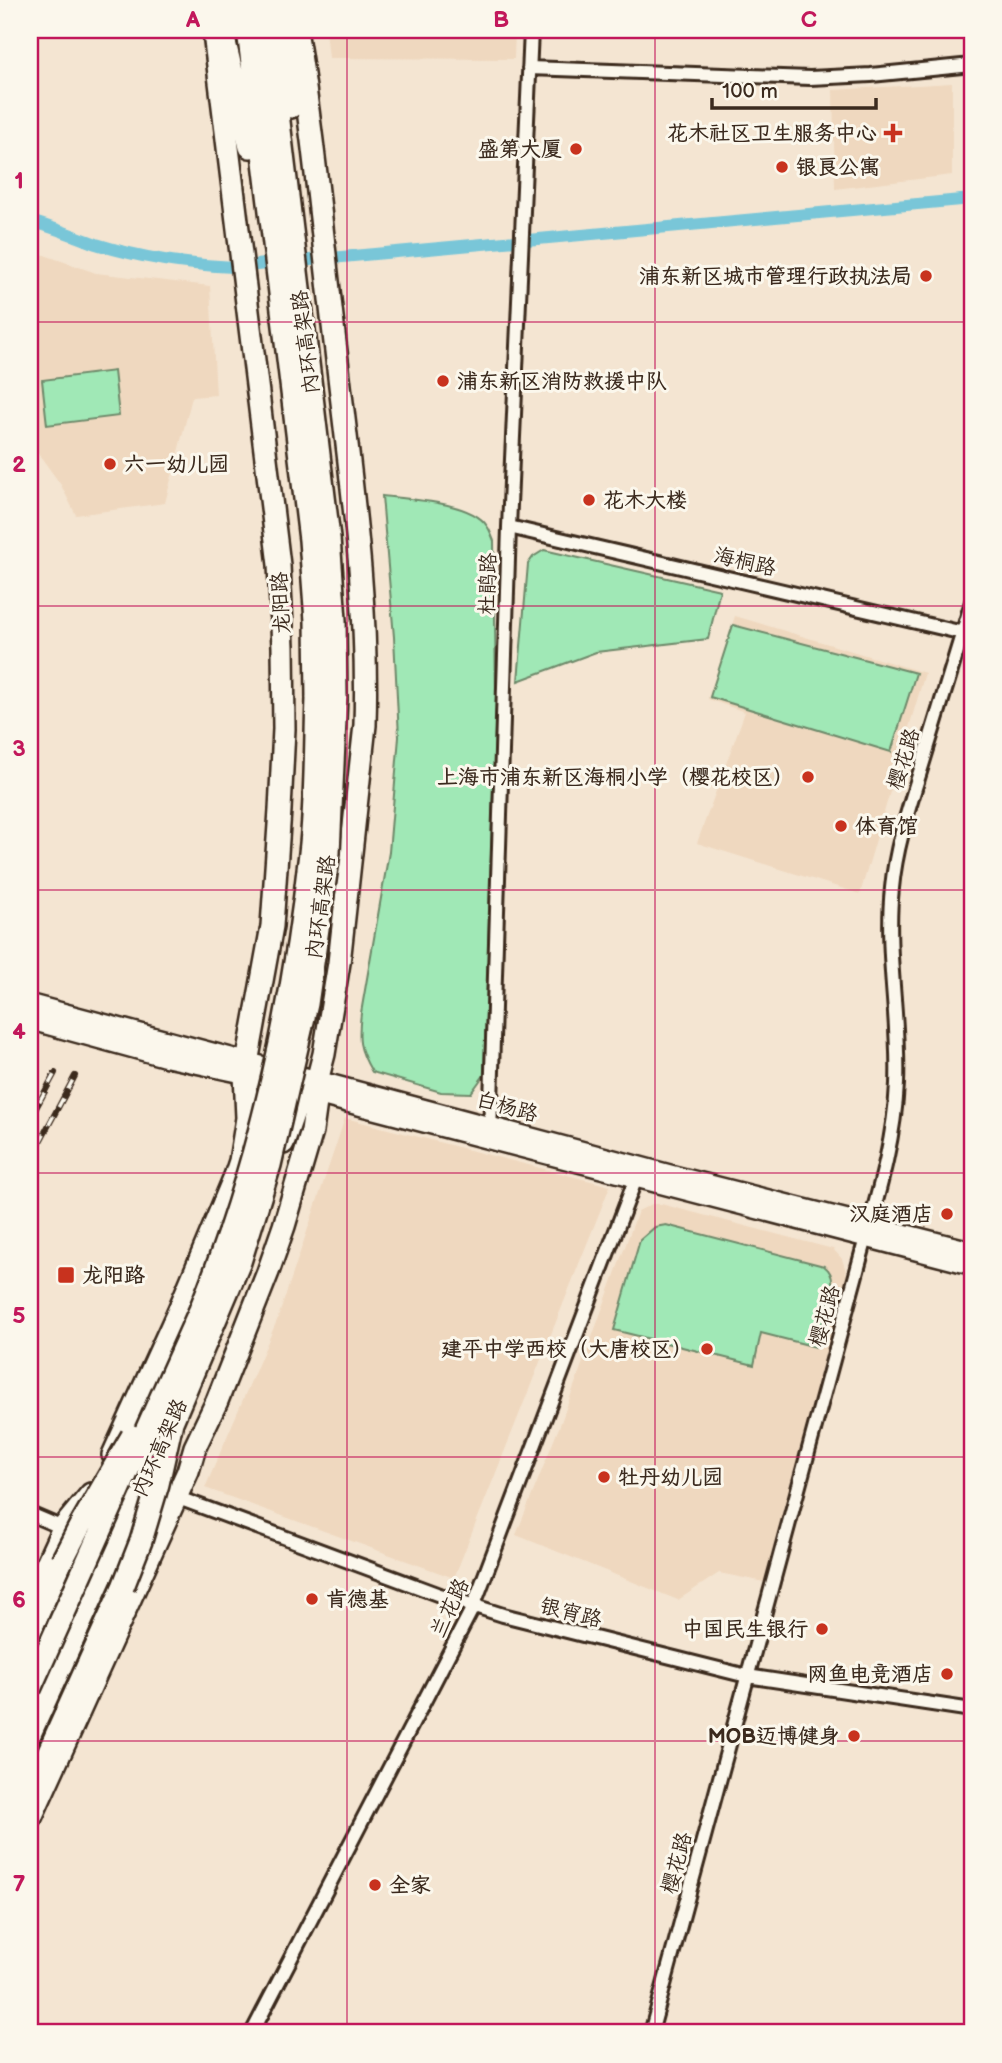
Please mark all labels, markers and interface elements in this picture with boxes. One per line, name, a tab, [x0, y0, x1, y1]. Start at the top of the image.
text: A	[185, 6, 201, 34]
text: B	[493, 6, 509, 34]
text: C	[801, 6, 817, 34]
scale bar	[712, 66, 876, 110]
text: 100 m	[722, 79, 778, 104]
place label: 花木社区卫生服务中心	[667, 121, 877, 146]
marker: 花木社区卫生服务中心	[883, 123, 903, 143]
place label: 盛第大厦	[478, 137, 562, 162]
marker: 盛第大厦	[568, 141, 584, 157]
place label: 银良公寓	[796, 155, 880, 180]
marker: 银良公寓	[774, 159, 790, 175]
text: 1	[14, 167, 24, 195]
place label: 浦东新区城市管理行政执法局	[639, 264, 912, 289]
marker: 浦东新区城市管理行政执法局	[918, 268, 934, 284]
street label: 内环高架路	[287, 288, 325, 396]
place label: 浦东新区消防救援中队	[457, 369, 667, 394]
marker: 浦东新区消防救援中队	[435, 373, 451, 389]
text: 2	[12, 451, 26, 479]
place label: 六一幼儿园	[124, 452, 229, 477]
marker: 六一幼儿园	[102, 456, 118, 472]
place label: 花木大楼	[603, 488, 687, 513]
marker: 花木大楼	[581, 492, 597, 508]
street label: 海桐路	[711, 543, 779, 581]
street label: 杜鹃路	[474, 552, 502, 616]
street label: 龙阳路	[267, 571, 295, 635]
street label: 樱花路	[883, 725, 925, 793]
text: 3	[12, 735, 26, 763]
place label: 上海市浦东新区海桐小学（樱花校区）	[437, 765, 794, 790]
marker: 上海市浦东新区海桐小学（樱花校区）	[800, 769, 816, 785]
place label: 体育馆	[855, 814, 918, 839]
marker: 体育馆	[833, 818, 849, 834]
street label: 内环高架路	[301, 853, 341, 961]
text: 4	[12, 1018, 26, 1046]
street label: 白杨路	[473, 1087, 541, 1127]
place label: 汉庭酒店	[849, 1202, 933, 1227]
marker: 汉庭酒店	[939, 1206, 955, 1222]
place label: 龙阳路	[82, 1263, 145, 1288]
marker: 龙阳路	[56, 1265, 76, 1285]
street label: 樱花路	[805, 1282, 845, 1350]
text: 5	[12, 1302, 26, 1330]
place label: 建平中学西校（大唐校区）	[441, 1337, 693, 1362]
marker: 建平中学西校（大唐校区）	[699, 1341, 715, 1357]
street label: 内环高架路	[127, 1395, 193, 1501]
place label: 牡丹幼儿园	[618, 1465, 723, 1490]
marker: 牡丹幼儿园	[596, 1469, 612, 1485]
street label: 兰花路	[425, 1574, 475, 1642]
text: 6	[12, 1586, 26, 1614]
place label: 肯德基	[326, 1587, 389, 1612]
marker: 肯德基	[304, 1591, 320, 1607]
street label: 银宵路	[537, 1593, 605, 1633]
place label: 中国民生银行	[682, 1617, 808, 1642]
marker: 中国民生银行	[814, 1621, 830, 1637]
place label: 网鱼电竞酒店	[807, 1662, 933, 1687]
marker: 网鱼电竞酒店	[939, 1666, 955, 1682]
place label: MOB迈博健身	[708, 1724, 840, 1749]
marker: MOB迈博健身	[846, 1728, 862, 1744]
street label: 樱花路	[657, 1829, 697, 1897]
text: 7	[13, 1870, 26, 1898]
place label: 全家	[389, 1873, 431, 1898]
marker: 全家	[367, 1877, 383, 1893]

